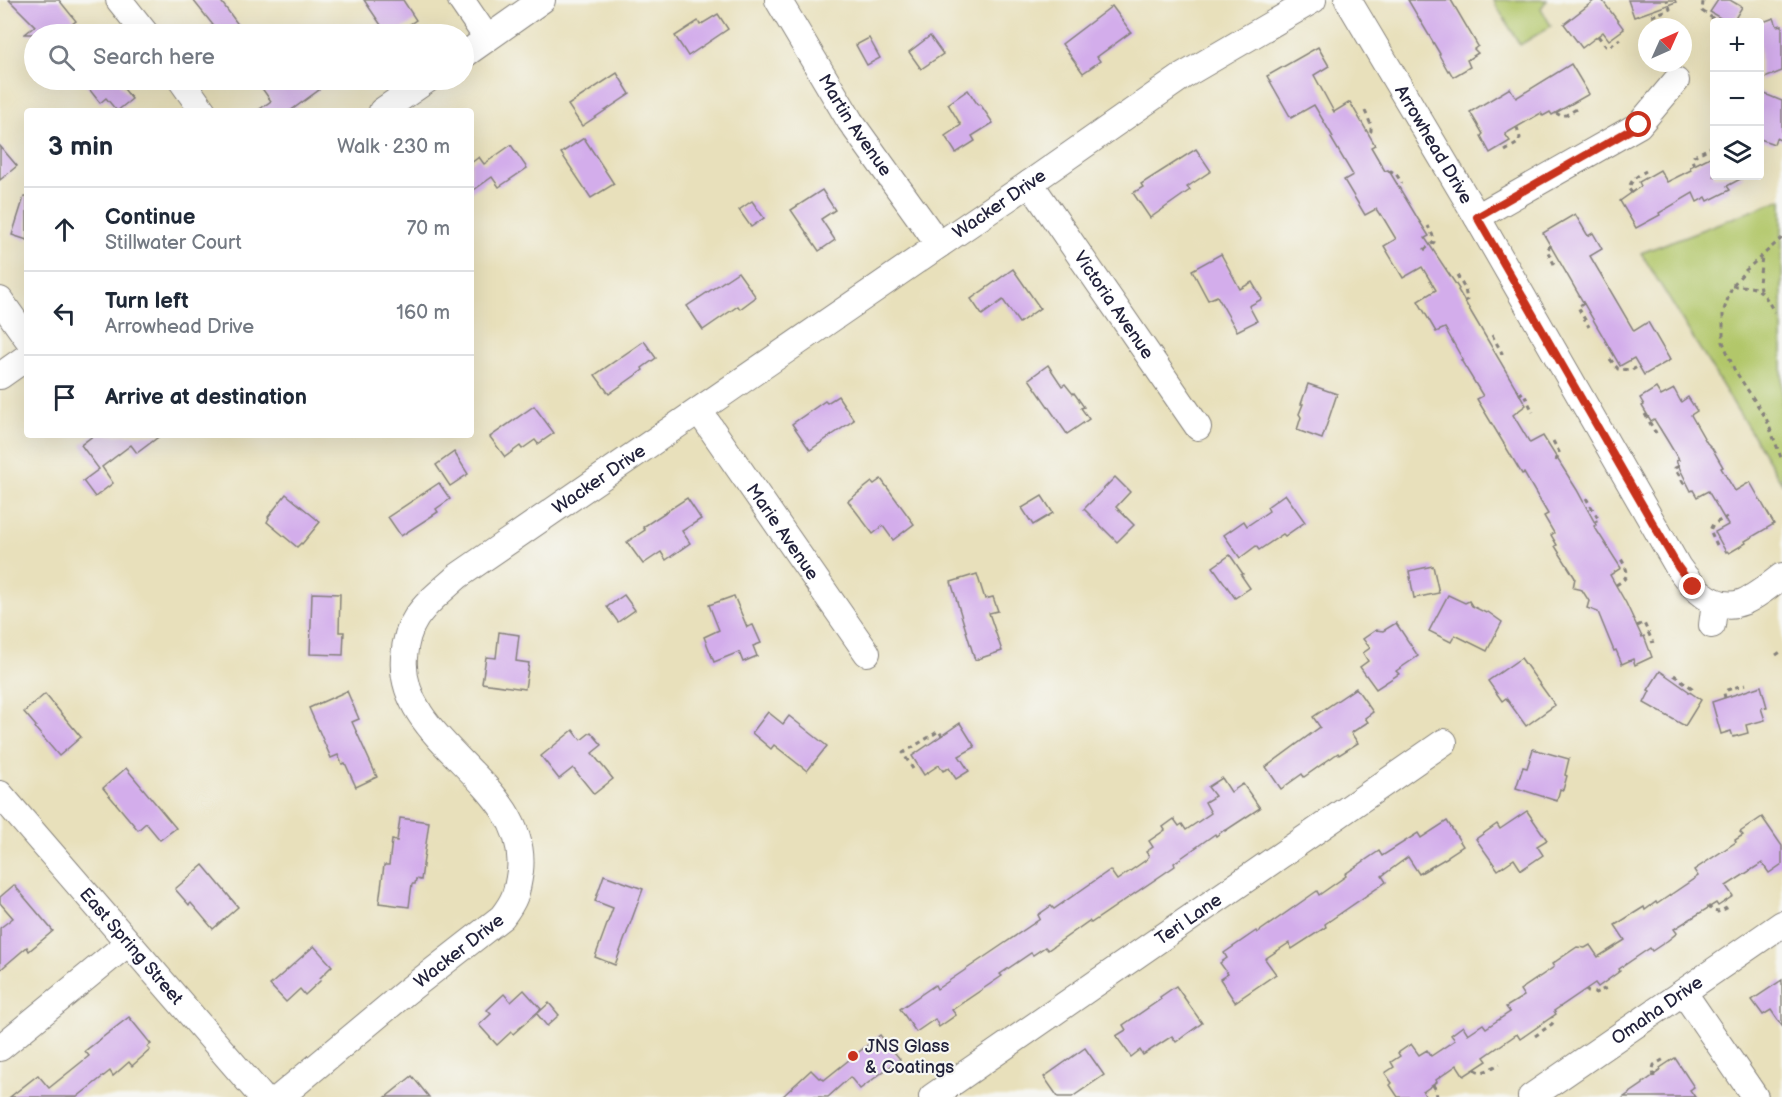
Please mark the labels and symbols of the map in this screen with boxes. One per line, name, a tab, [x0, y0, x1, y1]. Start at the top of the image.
north arrow	[1638, 18, 1692, 72]
street label: Martin Avenue	[814, 71, 896, 181]
street label: Arrowhead Drive	[1390, 82, 1477, 208]
route start	[1625, 111, 1651, 137]
street label: Wacker Drive	[949, 165, 1050, 243]
street label: Victoria Avenue	[1069, 247, 1158, 363]
street label: Wacker Drive	[549, 440, 650, 519]
street label: Marie Avenue	[742, 480, 823, 584]
route end	[1679, 573, 1705, 599]
street label: East Spring Street	[75, 884, 188, 1009]
street label: Teri Lane	[1151, 889, 1226, 950]
street label: Wacker Drive	[410, 909, 508, 993]
street label: Omaha Drive	[1608, 972, 1707, 1049]
place label: JNS Glass & Coatings	[865, 1036, 954, 1078]
marker: JNS Glass & Coatings	[846, 1049, 860, 1063]

